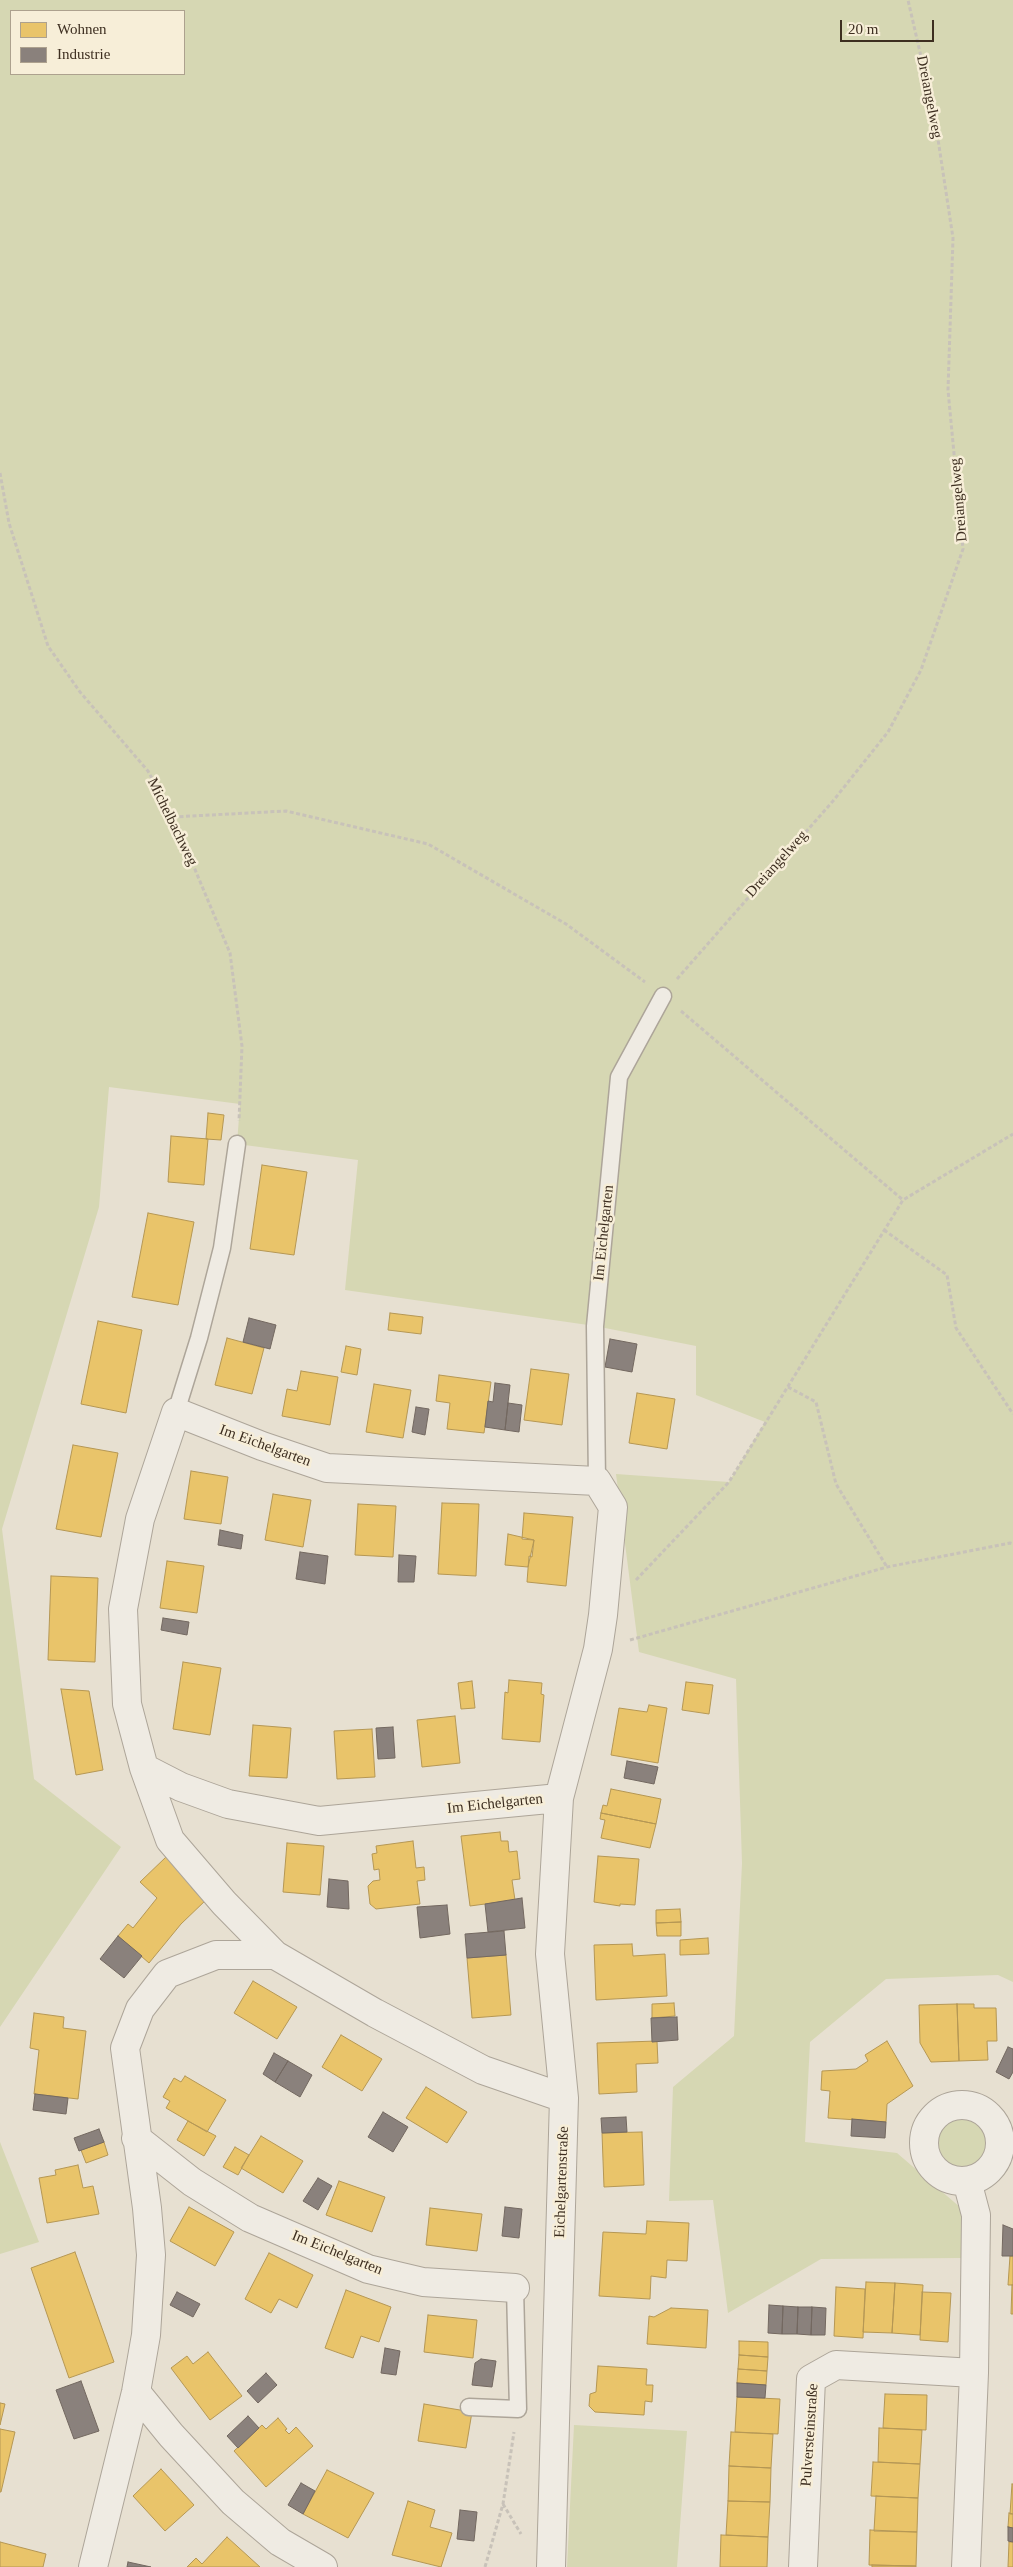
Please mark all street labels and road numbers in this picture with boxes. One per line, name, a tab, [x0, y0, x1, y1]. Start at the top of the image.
street label: Dreiangelweg	[912, 54, 946, 140]
street label: Dreiangelweg	[946, 457, 972, 543]
street label: Michelbachweg	[143, 775, 201, 869]
street label: Dreiangelweg	[742, 827, 812, 901]
street label: Im Eichelgarten	[590, 1184, 618, 1282]
street label: Im Eichelgarten	[217, 1421, 313, 1471]
street label: Im Eichelgarten	[446, 1790, 544, 1818]
street label: Eichelgartenstraße	[551, 2126, 573, 2238]
street label: Im Eichelgarten	[289, 2227, 385, 2279]
street label: Pulversteinstraße	[797, 2383, 823, 2487]

